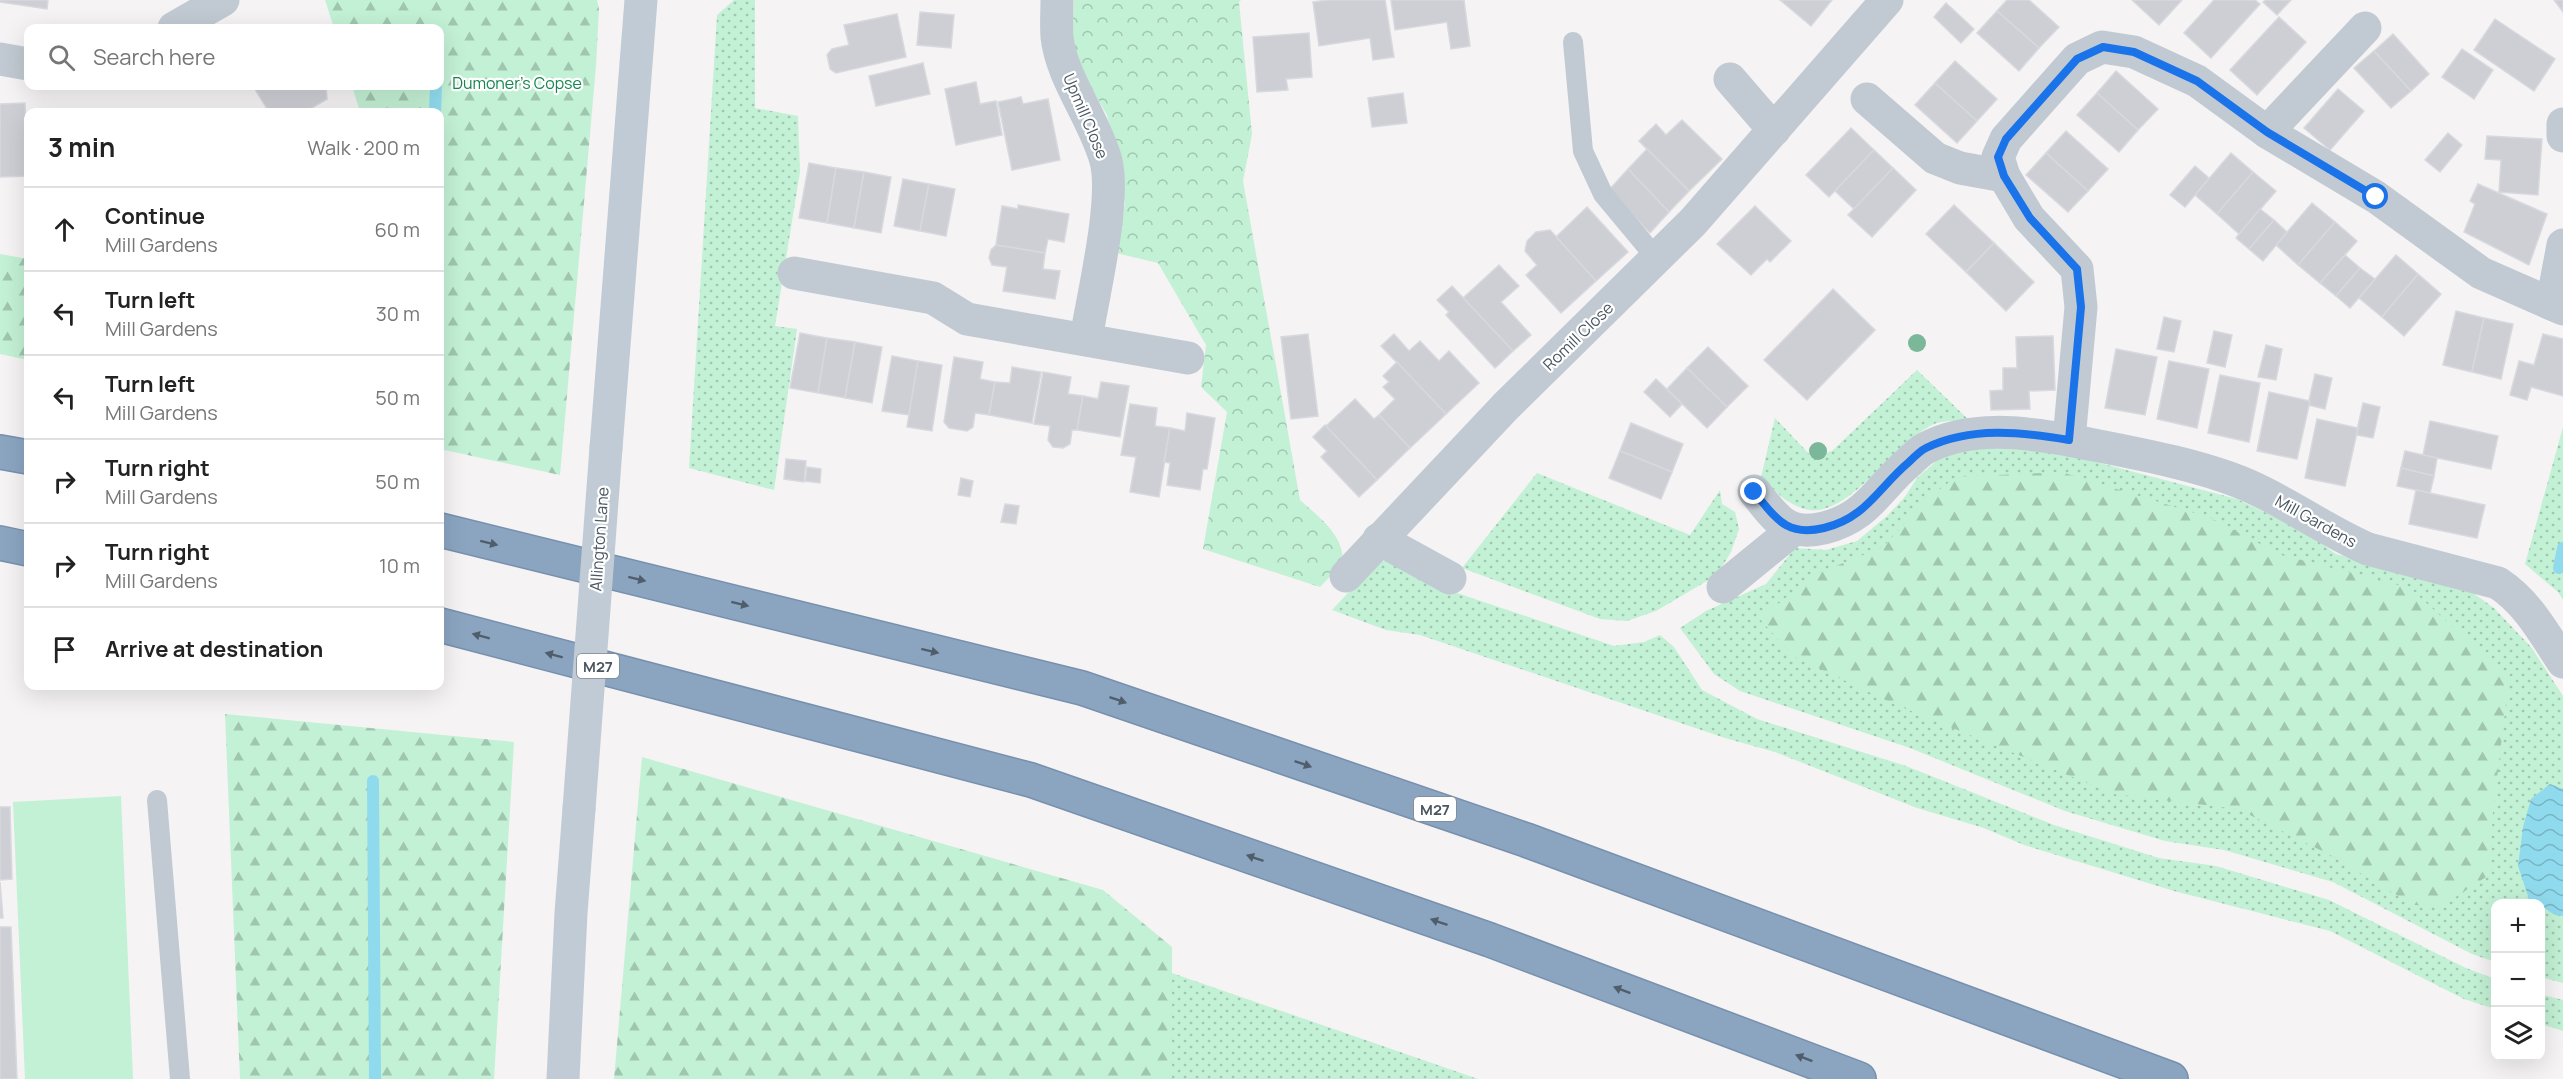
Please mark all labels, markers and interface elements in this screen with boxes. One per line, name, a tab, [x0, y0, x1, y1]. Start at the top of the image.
search box	[24, 24, 444, 90]
icon: search	[45, 41, 78, 74]
text: Search here	[93, 42, 215, 72]
street label: Upmill Close	[1058, 70, 1114, 162]
park label: Dumoner's Copse	[452, 72, 582, 94]
text: 3 min	[48, 129, 115, 165]
text: Walk · 200 m	[307, 134, 420, 161]
route start	[2362, 183, 2388, 209]
text: Continue	[105, 201, 205, 231]
icon: ahead	[48, 213, 81, 246]
text: 60 m	[374, 216, 420, 243]
text: Mill Gardens	[105, 231, 218, 258]
text: Turn left	[105, 285, 195, 315]
icon: left	[48, 297, 81, 330]
street label: Romill Close	[1538, 297, 1618, 375]
text: 30 m	[376, 300, 420, 327]
text: Mill Gardens	[105, 315, 218, 342]
text: Turn left	[105, 369, 195, 399]
icon: left	[48, 381, 81, 414]
text: 50 m	[375, 384, 420, 411]
text: Mill Gardens	[105, 399, 218, 426]
text: Turn right	[105, 453, 210, 483]
icon: right	[48, 465, 81, 498]
text: 50 m	[375, 468, 420, 495]
route end	[1740, 478, 1766, 504]
text: Mill Gardens	[105, 483, 218, 510]
street label: Allington Lane	[584, 486, 614, 592]
street label: Mill Gardens	[2271, 490, 2361, 552]
text: Turn right	[105, 537, 210, 567]
one-way arrow	[480, 538, 499, 548]
icon: right	[48, 549, 81, 582]
text: 10 m	[379, 552, 420, 579]
text: Mill Gardens	[105, 567, 218, 594]
one-way arrow	[628, 574, 646, 584]
one-way arrow	[731, 599, 750, 609]
one-way arrow	[472, 630, 491, 640]
icon: arrive	[48, 633, 81, 666]
text: Arrive at destination	[105, 634, 323, 664]
one-way arrow	[921, 646, 939, 656]
one-way arrow	[545, 649, 564, 659]
road number: M27	[577, 654, 619, 678]
one-way arrow	[1109, 696, 1127, 706]
one-way arrow	[1294, 759, 1312, 769]
road number: M27	[1414, 797, 1456, 821]
one-way arrow	[1246, 852, 1264, 862]
map controls	[2491, 899, 2545, 1061]
button: +	[2491, 899, 2545, 953]
one-way arrow	[1430, 917, 1448, 927]
button: −	[2491, 953, 2545, 1007]
one-way arrow	[1613, 984, 1631, 994]
button: layers	[2491, 1007, 2545, 1061]
one-way arrow	[1795, 1053, 1813, 1063]

